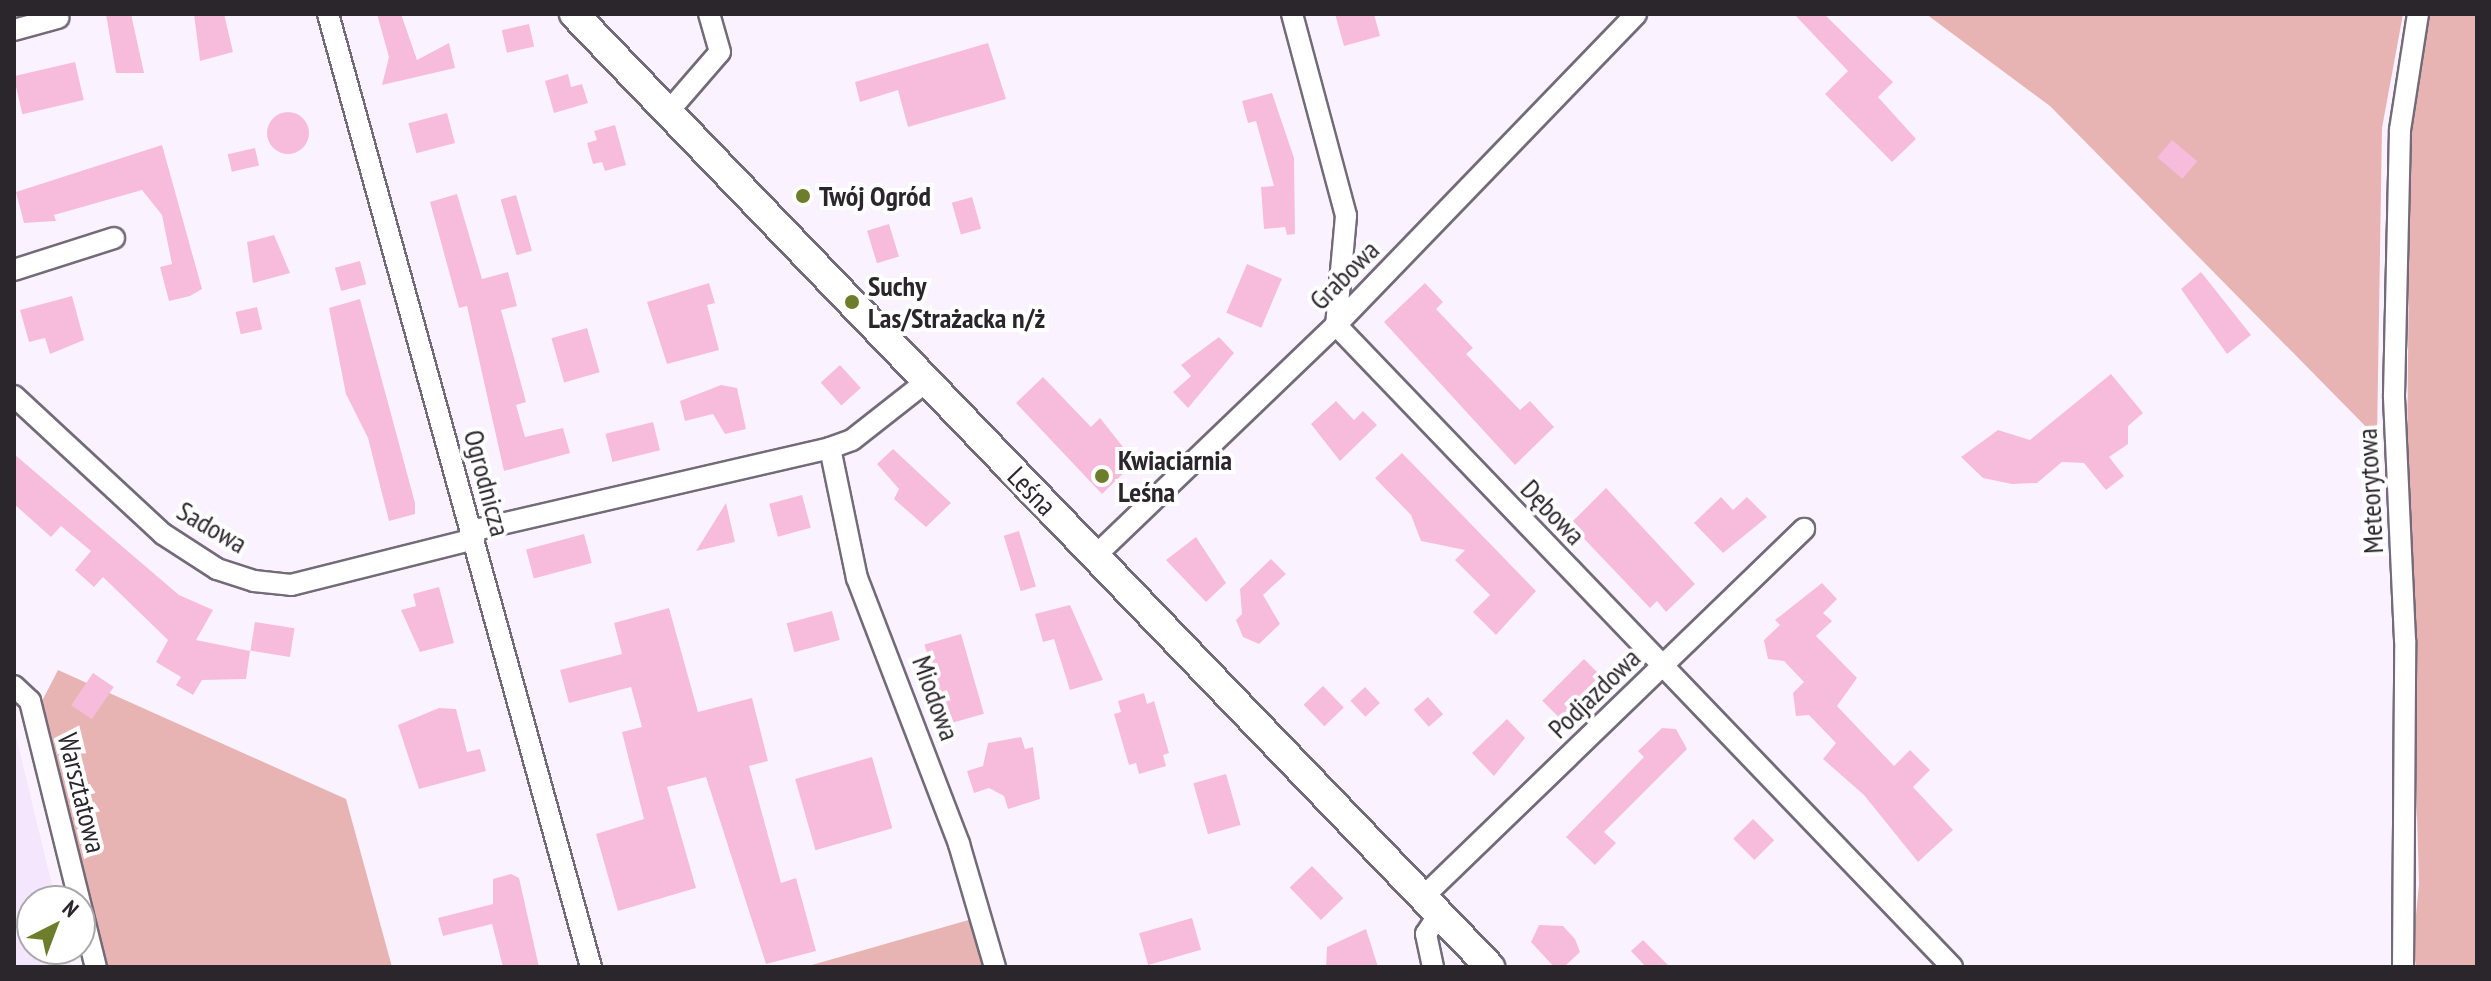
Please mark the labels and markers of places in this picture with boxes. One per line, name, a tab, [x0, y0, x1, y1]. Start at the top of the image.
place label: Twój Ogród	[819, 179, 931, 213]
marker: Twój Ogród	[794, 187, 812, 205]
place label: Suchy Las/Strażacka n/ż	[868, 269, 1045, 335]
marker: Suchy Las/Strażacka n/ż	[843, 293, 861, 311]
place label: Kwiaciarnia Leśna	[1118, 443, 1232, 509]
marker: Kwiaciarnia Leśna	[1093, 467, 1111, 485]

